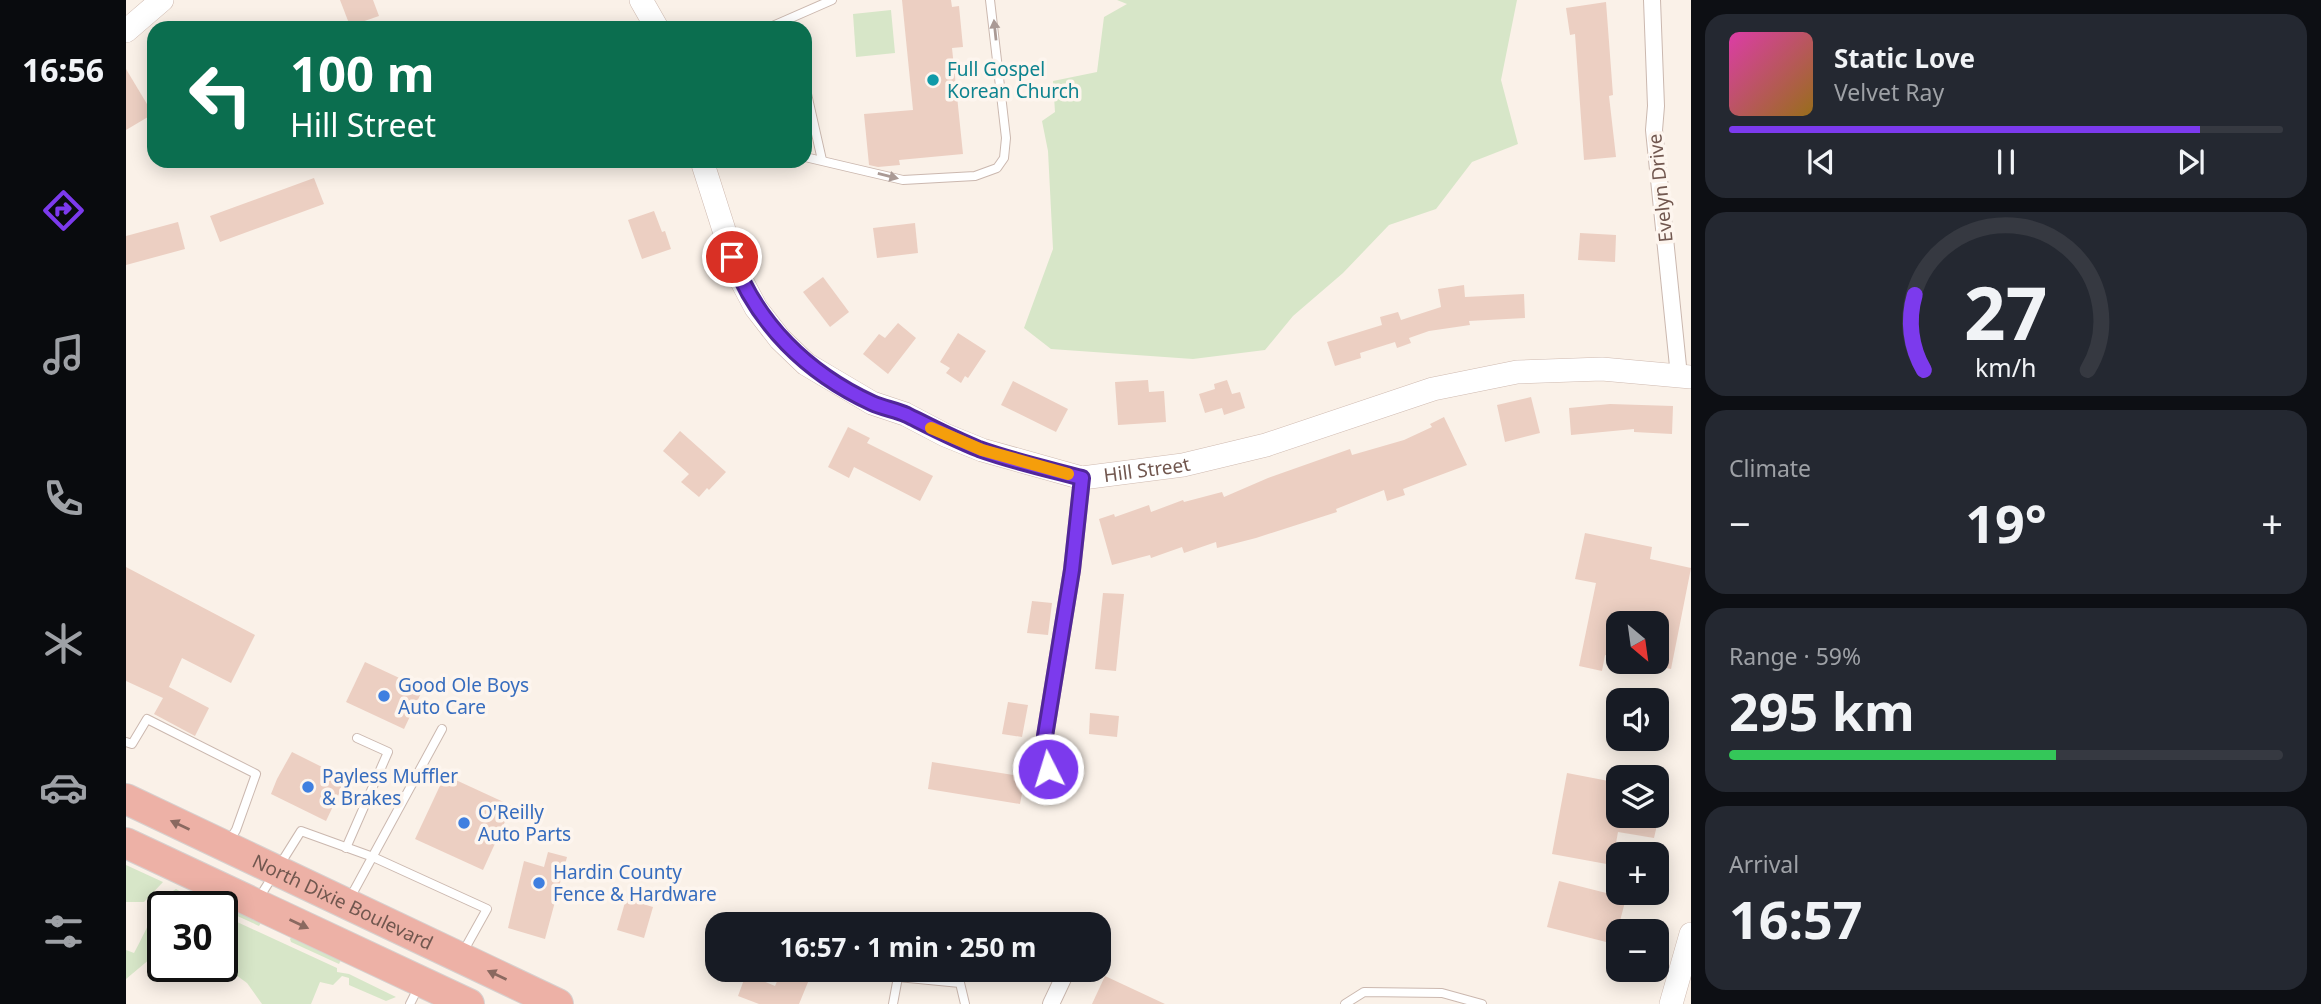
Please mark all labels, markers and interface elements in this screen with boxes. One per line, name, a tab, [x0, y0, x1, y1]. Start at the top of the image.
one-way arrow	[989, 19, 1000, 41]
text: 100 m	[290, 40, 435, 106]
text: Static Love	[1834, 40, 1975, 76]
text: 16:56	[22, 48, 104, 91]
icon: left	[175, 49, 266, 140]
place label: Full Gospel Korean Church	[947, 56, 1080, 104]
marker: Full Gospel Korean Church	[925, 72, 941, 88]
text: Velvet Ray	[1834, 76, 1944, 108]
text: Hill Street	[290, 103, 436, 146]
street label: Evelyn Drive	[1641, 132, 1679, 244]
icon: previous	[1802, 143, 1840, 181]
icon: pause	[1987, 143, 2025, 181]
icon: next	[2172, 143, 2210, 181]
one-way arrow	[877, 171, 899, 182]
icon: directions	[39, 186, 88, 235]
pin	[702, 227, 762, 287]
icon: arrive	[713, 238, 751, 276]
text: 27	[1964, 262, 2048, 361]
icon: music	[39, 330, 88, 379]
text: km/h	[1975, 350, 2037, 384]
street label: Hill Street	[1102, 451, 1193, 488]
text: Climate	[1729, 452, 1811, 484]
icon: phone	[39, 474, 88, 523]
text: 19°	[1965, 487, 2047, 558]
text: −	[1729, 497, 1751, 549]
text: +	[2261, 497, 2283, 549]
north arrow	[1606, 611, 1670, 674]
map controls	[1606, 611, 1669, 982]
icon: climate	[39, 619, 88, 668]
text: Range · 59%	[1729, 640, 1861, 672]
place label: Good Ole Boys Auto Care	[398, 672, 529, 720]
text: 295 km	[1729, 675, 1915, 746]
marker: Good Ole Boys Auto Care	[376, 688, 392, 704]
button: sound	[1606, 688, 1669, 751]
position arrow	[1011, 732, 1085, 806]
icon: car	[39, 763, 88, 812]
place label: Payless Muffler & Brakes	[322, 763, 458, 811]
button: layers	[1606, 765, 1669, 828]
marker: Payless Muffler & Brakes	[300, 779, 316, 795]
place label: O'Reilly Auto Parts	[478, 799, 571, 847]
marker: O'Reilly Auto Parts	[456, 815, 472, 831]
one-way arrow	[170, 819, 191, 830]
button: +	[1606, 842, 1669, 905]
street label: North Dixie Boulevard	[248, 848, 437, 956]
text: Arrival	[1729, 848, 1799, 880]
place label: Hardin County Fence & Hardware	[553, 859, 717, 907]
marker: Hardin County Fence & Hardware	[531, 875, 547, 891]
text: 16:57	[1729, 883, 1863, 954]
speed limit sign: 30	[147, 891, 238, 982]
icon: filters	[39, 907, 88, 956]
one-way arrow	[289, 918, 309, 930]
button: −	[1606, 919, 1669, 982]
text: 16:57 · 1 min · 250 m	[780, 929, 1036, 965]
one-way arrow	[487, 969, 507, 981]

